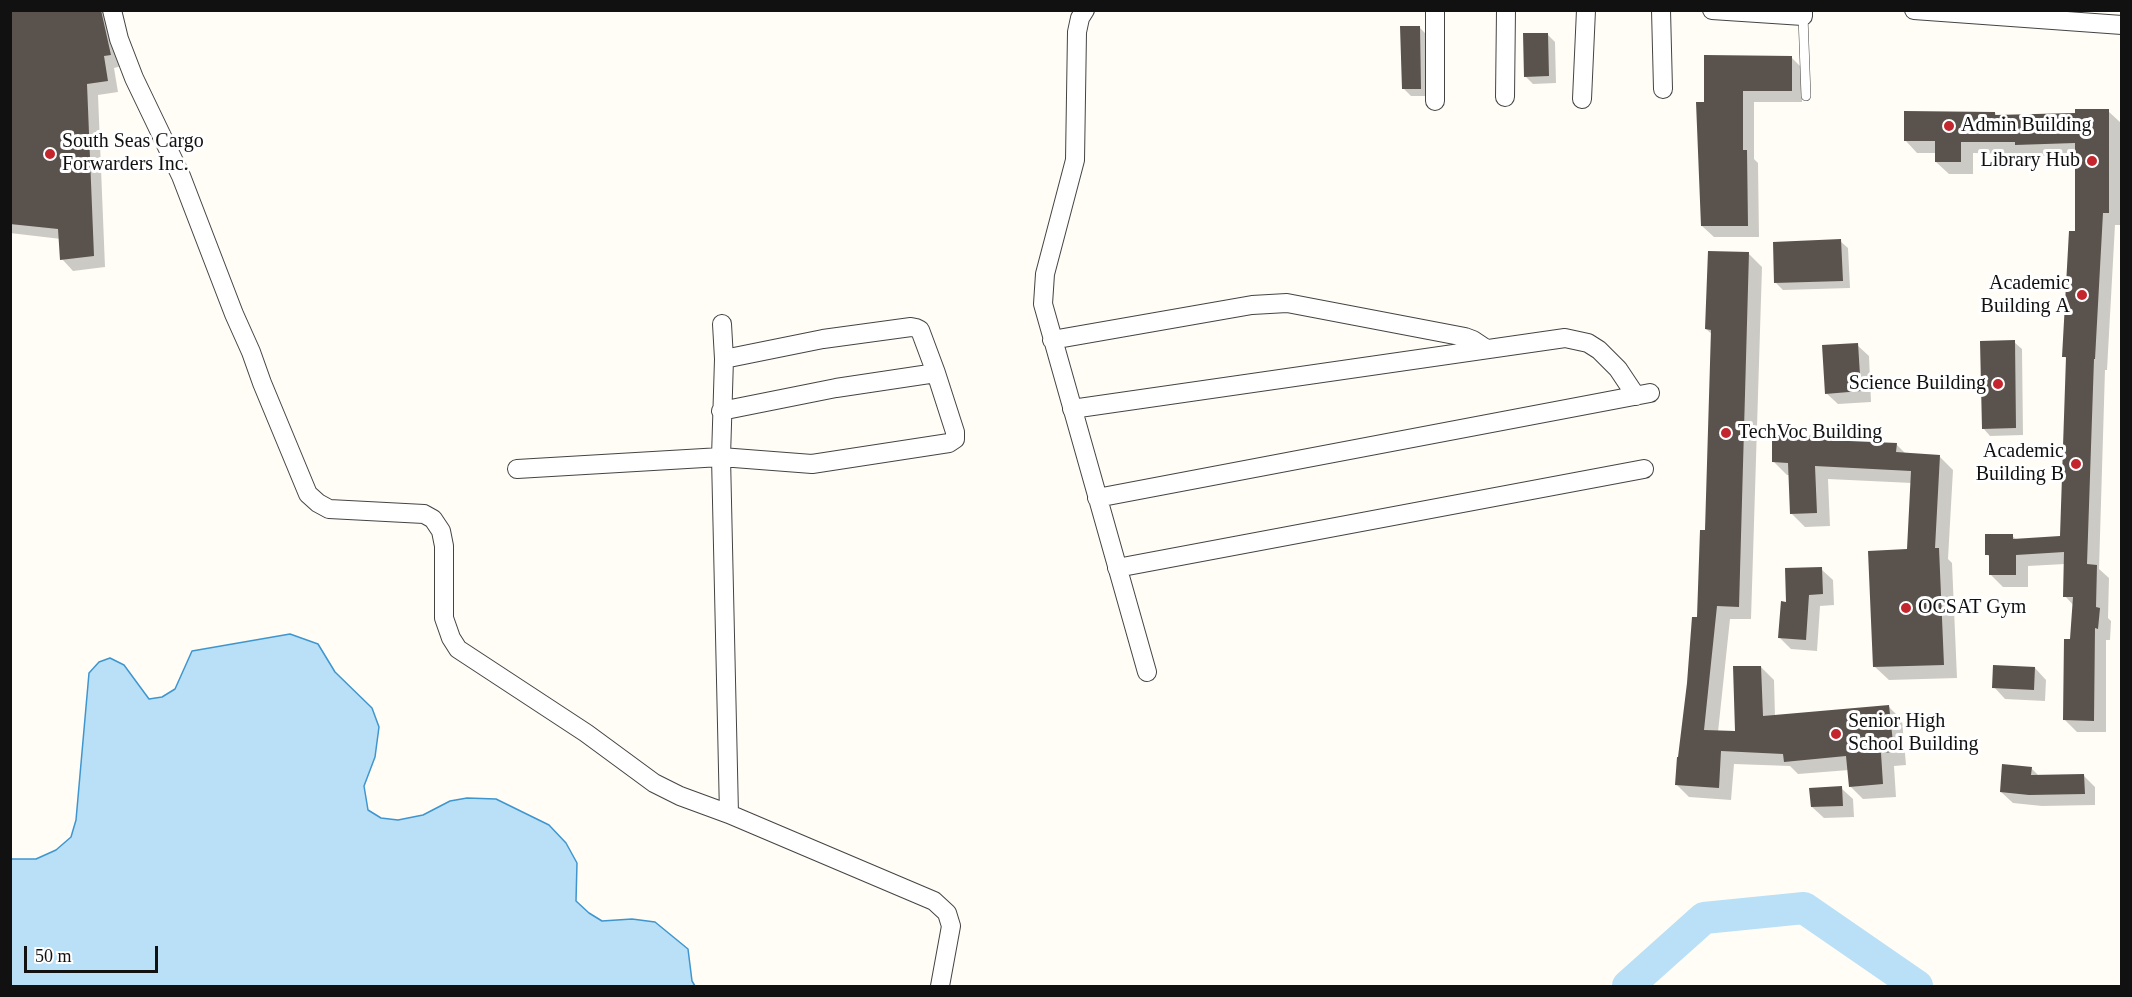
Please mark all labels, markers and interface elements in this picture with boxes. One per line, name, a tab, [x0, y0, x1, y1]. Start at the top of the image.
place label: Admin Building	[1961, 114, 2092, 138]
marker: Admin Building	[1942, 119, 1956, 133]
place label: South Seas Cargo Forwarders Inc.	[62, 130, 204, 177]
marker: South Seas Cargo Forwarders Inc.	[43, 147, 57, 161]
place label: Library Hub	[1981, 149, 2080, 173]
marker: Library Hub	[2085, 154, 2099, 168]
place label: Academic Building A	[1981, 272, 2070, 319]
marker: Academic Building A	[2075, 288, 2089, 302]
place label: Science Building	[1849, 372, 1986, 396]
marker: Science Building	[1991, 377, 2005, 391]
place label: TechVoc Building	[1738, 421, 1882, 445]
marker: TechVoc Building	[1719, 426, 1733, 440]
place label: Academic Building B	[1976, 440, 2064, 487]
marker: Academic Building B	[2069, 457, 2083, 471]
place label: OCSAT Gym	[1918, 596, 2026, 620]
marker: OCSAT Gym	[1899, 601, 1913, 615]
place label: Senior High School Building	[1848, 710, 1979, 757]
marker: Senior High School Building	[1829, 727, 1843, 741]
scale bar	[27, 934, 160, 972]
text: 50 m	[35, 946, 72, 966]

